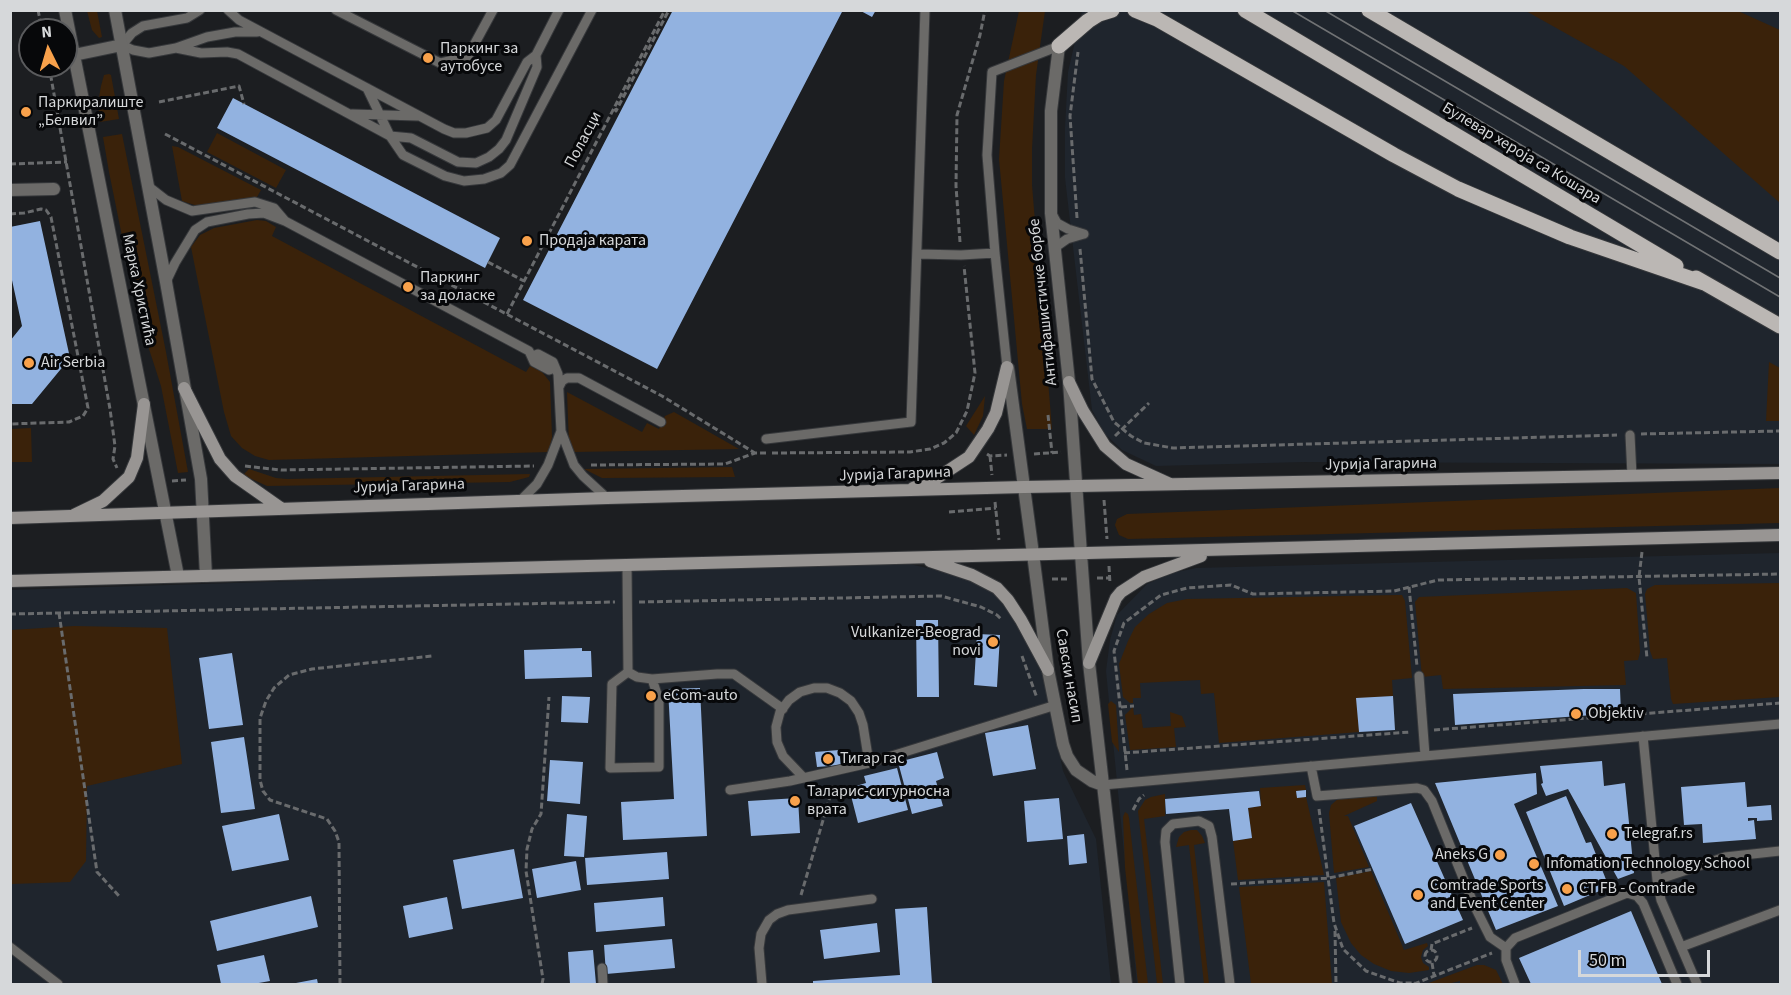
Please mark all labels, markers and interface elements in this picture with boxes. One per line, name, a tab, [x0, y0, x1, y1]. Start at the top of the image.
north arrow	[18, 18, 78, 78]
text: N	[40, 21, 53, 43]
place label: Паркинг за аутобусе	[440, 39, 518, 77]
marker: Паркинг за аутобусе	[421, 51, 435, 65]
place label: Паркиралиште „Белвил”	[38, 93, 144, 131]
street label: Булевар хероја са Кошара	[1438, 99, 1604, 209]
marker: Паркиралиште „Белвил”	[19, 105, 33, 119]
street label: Поласци	[561, 109, 607, 171]
street label: Антифашистичке борбе	[1026, 217, 1062, 387]
place label: Продаја карата	[539, 231, 646, 251]
street label: Марка Христића	[117, 232, 159, 348]
marker: Продаја карата	[520, 234, 534, 248]
place label: Паркинг за доласке	[420, 268, 495, 306]
marker: Паркинг за доласке	[401, 280, 415, 294]
place label: Air Serbia	[41, 353, 105, 373]
marker: Air Serbia	[22, 356, 36, 370]
street label: Јурија Гагарина	[1325, 454, 1437, 476]
street label: Јурија Гагарина	[839, 463, 951, 487]
street label: Јурија Гагарина	[353, 475, 465, 499]
place label: Vulkanizer-Beograd novi	[851, 623, 981, 661]
street label: Савски насип	[1050, 628, 1086, 724]
marker: Vulkanizer-Beograd novi	[986, 635, 1000, 649]
place label: eCom-auto	[663, 686, 738, 706]
marker: eCom-auto	[644, 689, 658, 703]
place label: Objektiv	[1588, 704, 1644, 724]
marker: Objektiv	[1569, 707, 1583, 721]
place label: Тигар гас	[840, 749, 904, 769]
marker: Тигар гас	[821, 752, 835, 766]
place label: Таларис-сигурносна врата	[807, 782, 950, 820]
marker: Таларис-сигурносна врата	[788, 794, 802, 808]
place label: Telegraf.rs	[1624, 824, 1693, 844]
marker: Telegraf.rs	[1605, 827, 1619, 841]
place label: Aneks G	[1435, 845, 1488, 865]
marker: Aneks G	[1493, 848, 1507, 862]
place label: Infomation Technology School	[1546, 854, 1750, 874]
marker: Infomation Technology School	[1527, 857, 1541, 871]
place label: Comtrade Sports and Event Center	[1430, 876, 1544, 914]
place label: CT FB - Comtrade	[1579, 879, 1695, 899]
marker: CT FB - Comtrade	[1560, 882, 1574, 896]
marker: Comtrade Sports and Event Center	[1411, 888, 1425, 902]
scale bar	[1581, 938, 1713, 976]
text: 50 m	[1589, 948, 1625, 973]

